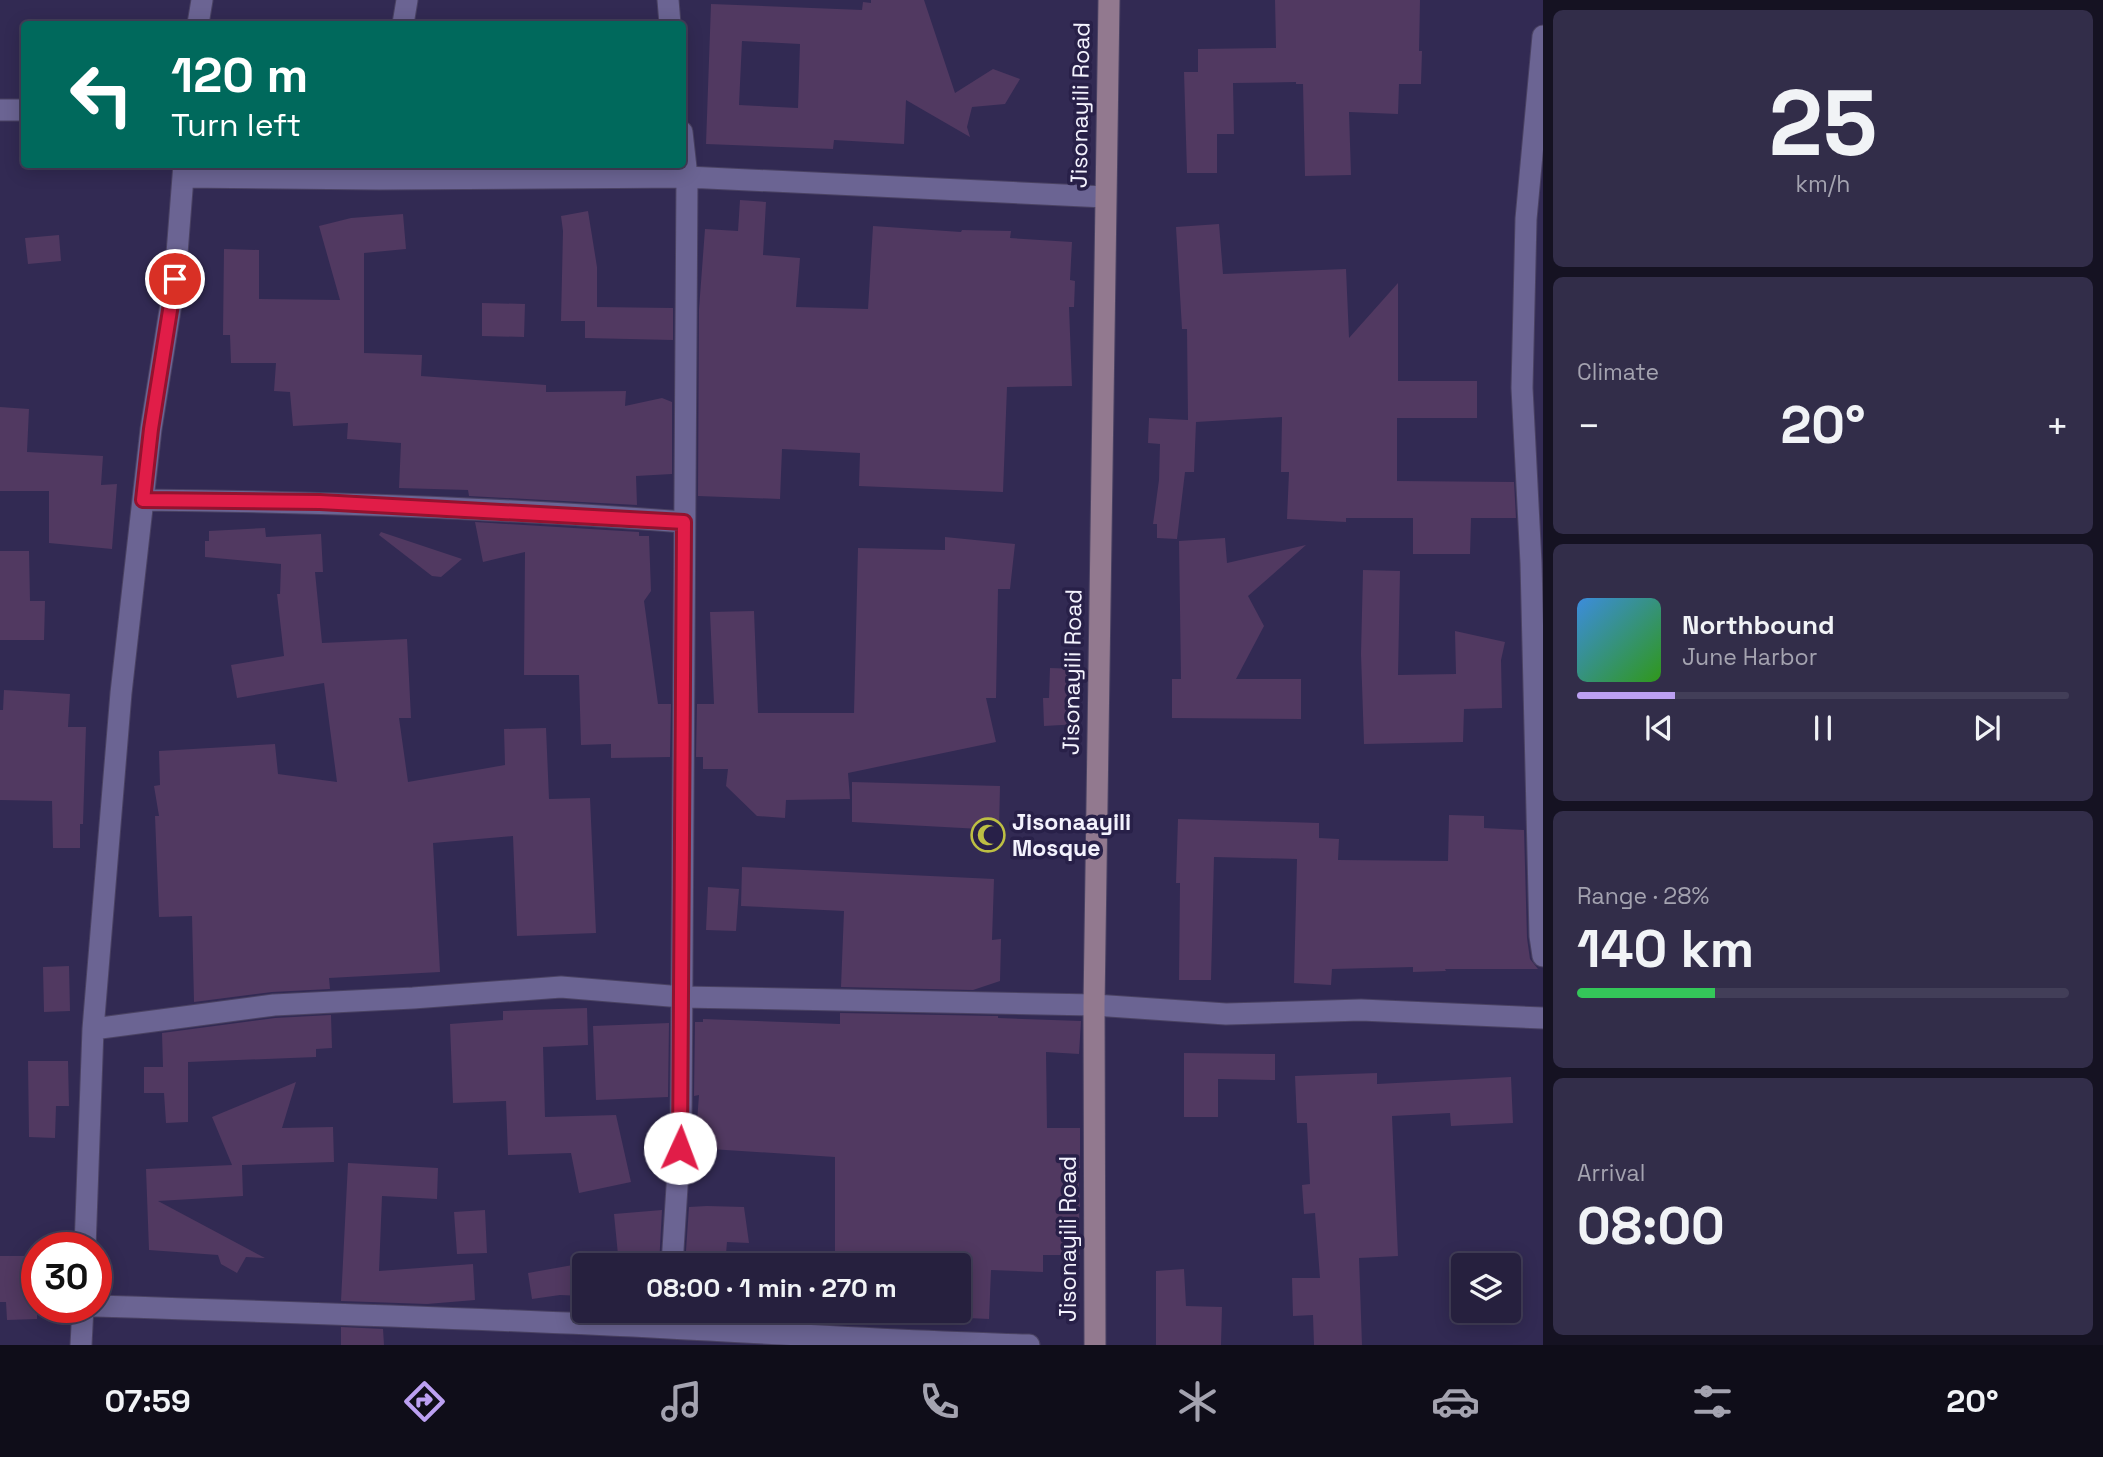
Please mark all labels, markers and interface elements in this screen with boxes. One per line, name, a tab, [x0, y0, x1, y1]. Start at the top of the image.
street label: Jisonayili Road	[1064, 22, 1096, 188]
text: 120 m	[171, 44, 308, 106]
icon: left	[56, 49, 147, 140]
text: 25	[1769, 65, 1877, 182]
text: Turn left	[171, 105, 301, 145]
text: km/h	[1796, 169, 1850, 199]
pin	[145, 249, 205, 309]
icon: arrive	[156, 260, 194, 298]
text: Climate	[1577, 357, 1659, 387]
text: 20°	[1780, 392, 1866, 458]
text: −	[1577, 402, 1601, 450]
text: +	[2045, 402, 2069, 450]
street label: Jisonayili Road	[1056, 589, 1088, 755]
text: Northbound	[1682, 608, 1835, 642]
text: June Harbor	[1682, 642, 1817, 672]
icon: previous	[1640, 709, 1678, 747]
icon: pause	[1804, 709, 1842, 747]
icon: next	[1968, 709, 2006, 747]
place label: Jisonaayili Mosque	[1012, 807, 1131, 863]
mosque icon: Jisonaayili Mosque	[969, 816, 1007, 854]
text: Range · 28%	[1577, 881, 1709, 911]
text: 140 km	[1577, 916, 1754, 982]
position arrow	[643, 1111, 717, 1185]
street label: Jisonayili Road	[1053, 1156, 1083, 1322]
text: Arrival	[1577, 1158, 1645, 1188]
text: 08:00	[1577, 1193, 1725, 1259]
speed limit sign: 30	[21, 1232, 112, 1323]
map controls	[1451, 1253, 1521, 1323]
button: layers	[1451, 1253, 1521, 1323]
text: 08:00 · 1 min · 270 m	[646, 1271, 897, 1305]
icon: directions	[400, 1377, 449, 1426]
icon: music	[657, 1377, 706, 1426]
icon: phone	[915, 1377, 964, 1426]
icon: climate	[1173, 1377, 1222, 1426]
icon: car	[1431, 1377, 1480, 1426]
icon: filters	[1688, 1377, 1737, 1426]
text: 07:59	[104, 1381, 191, 1421]
text: 20°	[1946, 1381, 1999, 1421]

